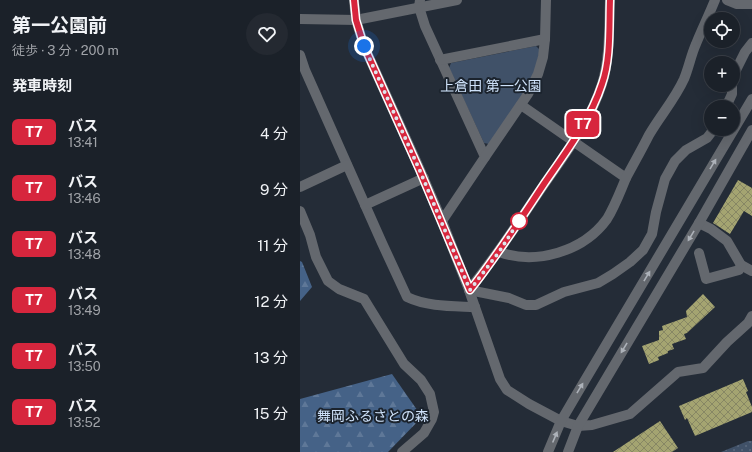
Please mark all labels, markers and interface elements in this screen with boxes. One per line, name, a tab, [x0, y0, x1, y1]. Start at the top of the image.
map controls	[704, 12, 740, 136]
button: locate	[704, 12, 740, 48]
button: heart	[246, 13, 288, 55]
text: 第一公園前	[12, 14, 107, 36]
your location	[354, 36, 374, 56]
text: 徒歩 · 3 分 · 200 m	[12, 43, 119, 58]
button: +	[704, 56, 740, 92]
text: 発車時刻	[12, 77, 72, 94]
park label: 上倉田 第一公園	[440, 78, 542, 94]
button: −	[704, 100, 740, 136]
line badge: T7	[565, 111, 601, 137]
text: T7	[574, 116, 592, 132]
text: バス	[68, 117, 98, 134]
text: T7	[25, 124, 43, 140]
text: 4 分	[260, 125, 288, 142]
text: 13:41	[68, 135, 98, 150]
one-way arrow	[710, 158, 717, 170]
text: バス	[68, 173, 98, 190]
text: T7	[25, 180, 43, 196]
text: 9 分	[260, 181, 288, 198]
text: 13:46	[68, 191, 101, 206]
unlabelled marker	[510, 212, 528, 230]
text: バス	[68, 229, 98, 246]
one-way arrow	[687, 230, 694, 242]
text: T7	[25, 236, 43, 252]
text: 11 分	[257, 237, 288, 254]
text: 13:48	[68, 247, 101, 262]
one-way arrow	[643, 270, 650, 282]
text: バス	[68, 285, 98, 302]
text: T7	[25, 292, 43, 308]
text: 12 分	[254, 293, 288, 310]
text: 13:49	[68, 303, 101, 318]
text: バス	[68, 341, 98, 358]
one-way arrow	[621, 342, 628, 354]
text: T7	[25, 348, 43, 364]
text: 13 分	[254, 349, 288, 366]
text: 13:50	[68, 359, 101, 374]
one-way arrow	[577, 382, 584, 394]
text: バス	[68, 397, 98, 414]
text: T7	[25, 404, 43, 420]
text: 15 分	[254, 405, 288, 422]
park label: 舞岡ふるさとの森	[317, 408, 429, 424]
text: 13:52	[68, 415, 101, 430]
one-way arrow	[552, 430, 558, 442]

